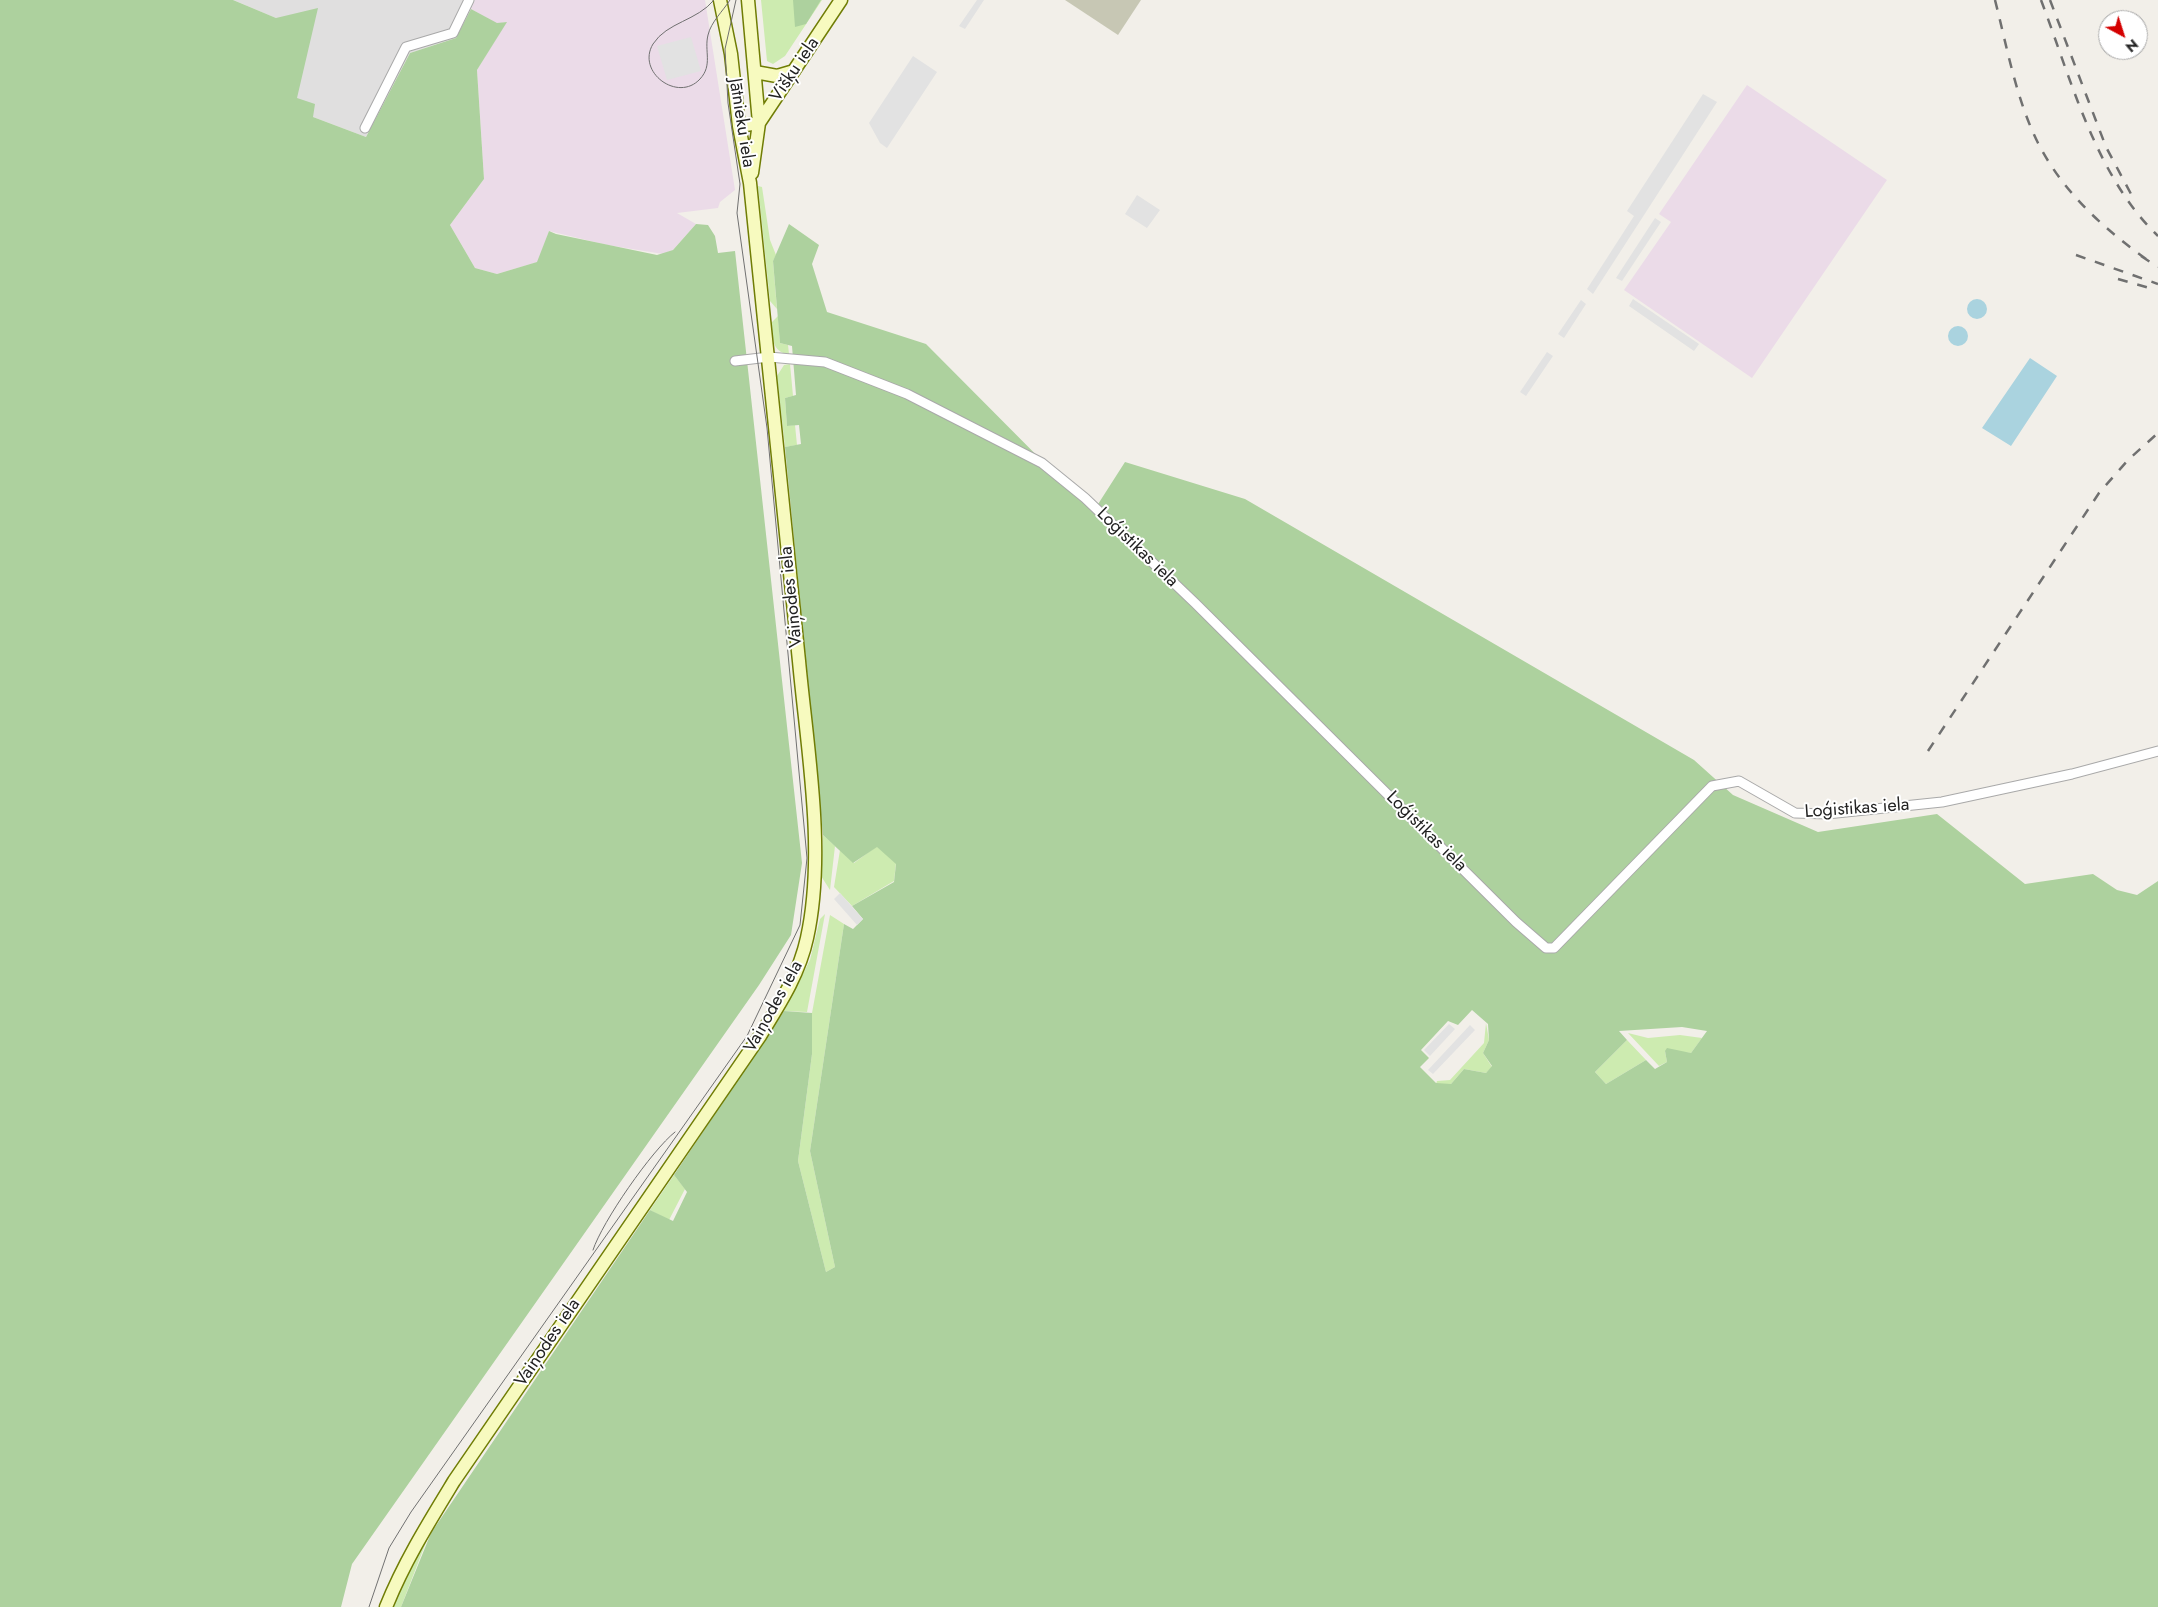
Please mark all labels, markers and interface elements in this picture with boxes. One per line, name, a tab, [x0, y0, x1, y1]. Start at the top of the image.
north arrow	[2098, 10, 2148, 60]
street label: Višķu iela	[766, 34, 824, 106]
text: N	[2121, 34, 2143, 57]
street label: Jātnieku iela	[723, 77, 759, 169]
street label: Loģistikas iela	[1092, 504, 1182, 592]
street label: Vaiņodes iela	[776, 545, 808, 649]
street label: Loģistikas iela	[1381, 787, 1471, 877]
street label: Loģistikas iela	[1804, 795, 1910, 823]
street label: Vaiņodes iela	[740, 957, 808, 1057]
street label: Vaiņodes iela	[511, 1295, 585, 1391]

